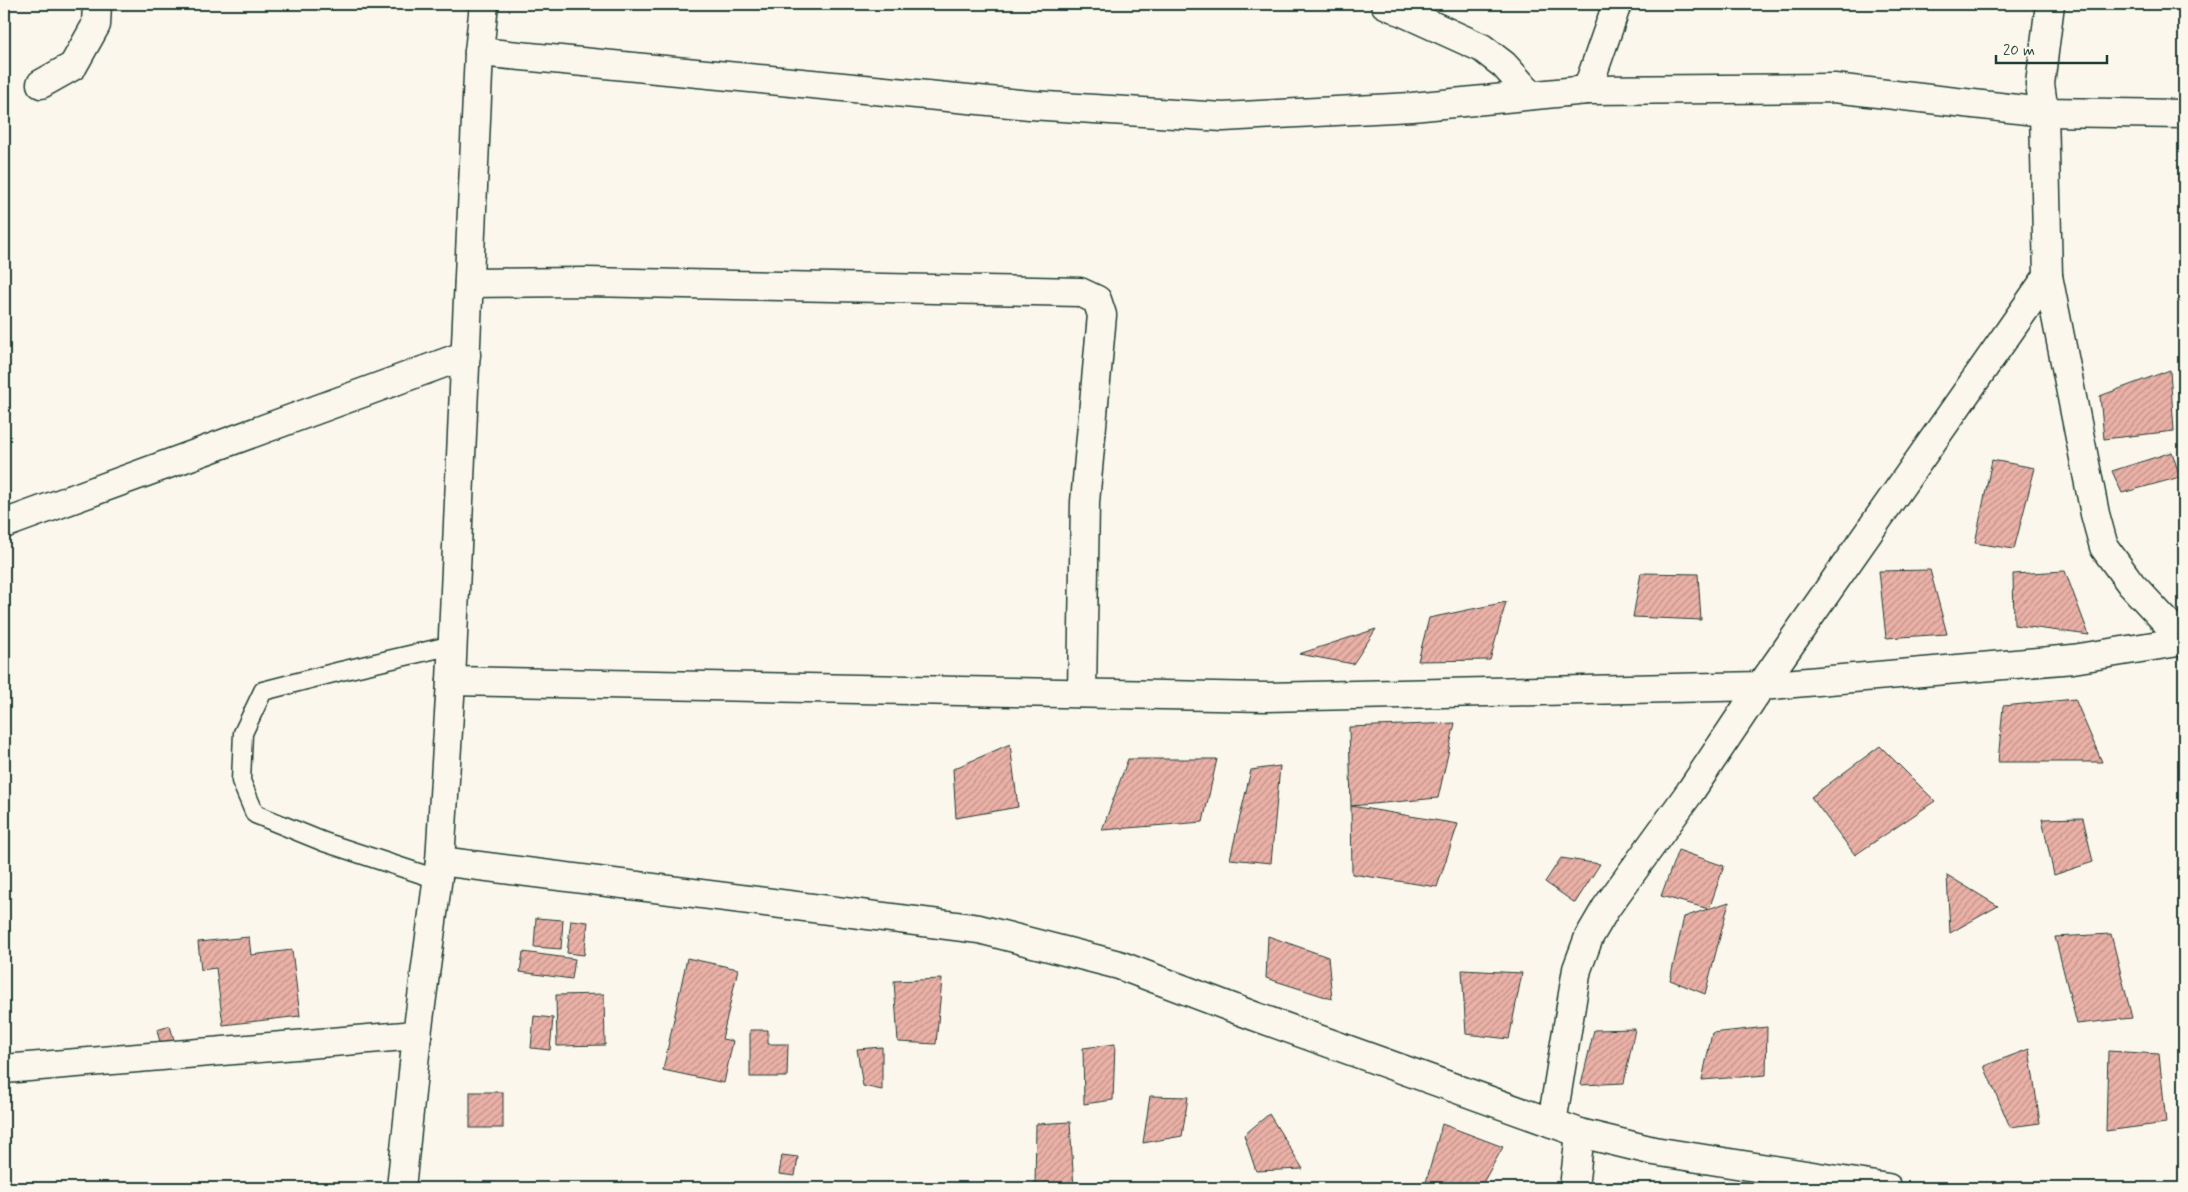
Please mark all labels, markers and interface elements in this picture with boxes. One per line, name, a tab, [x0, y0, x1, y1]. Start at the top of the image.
scale bar	[1996, 32, 2107, 64]
text: 20 m	[2003, 41, 2035, 61]

